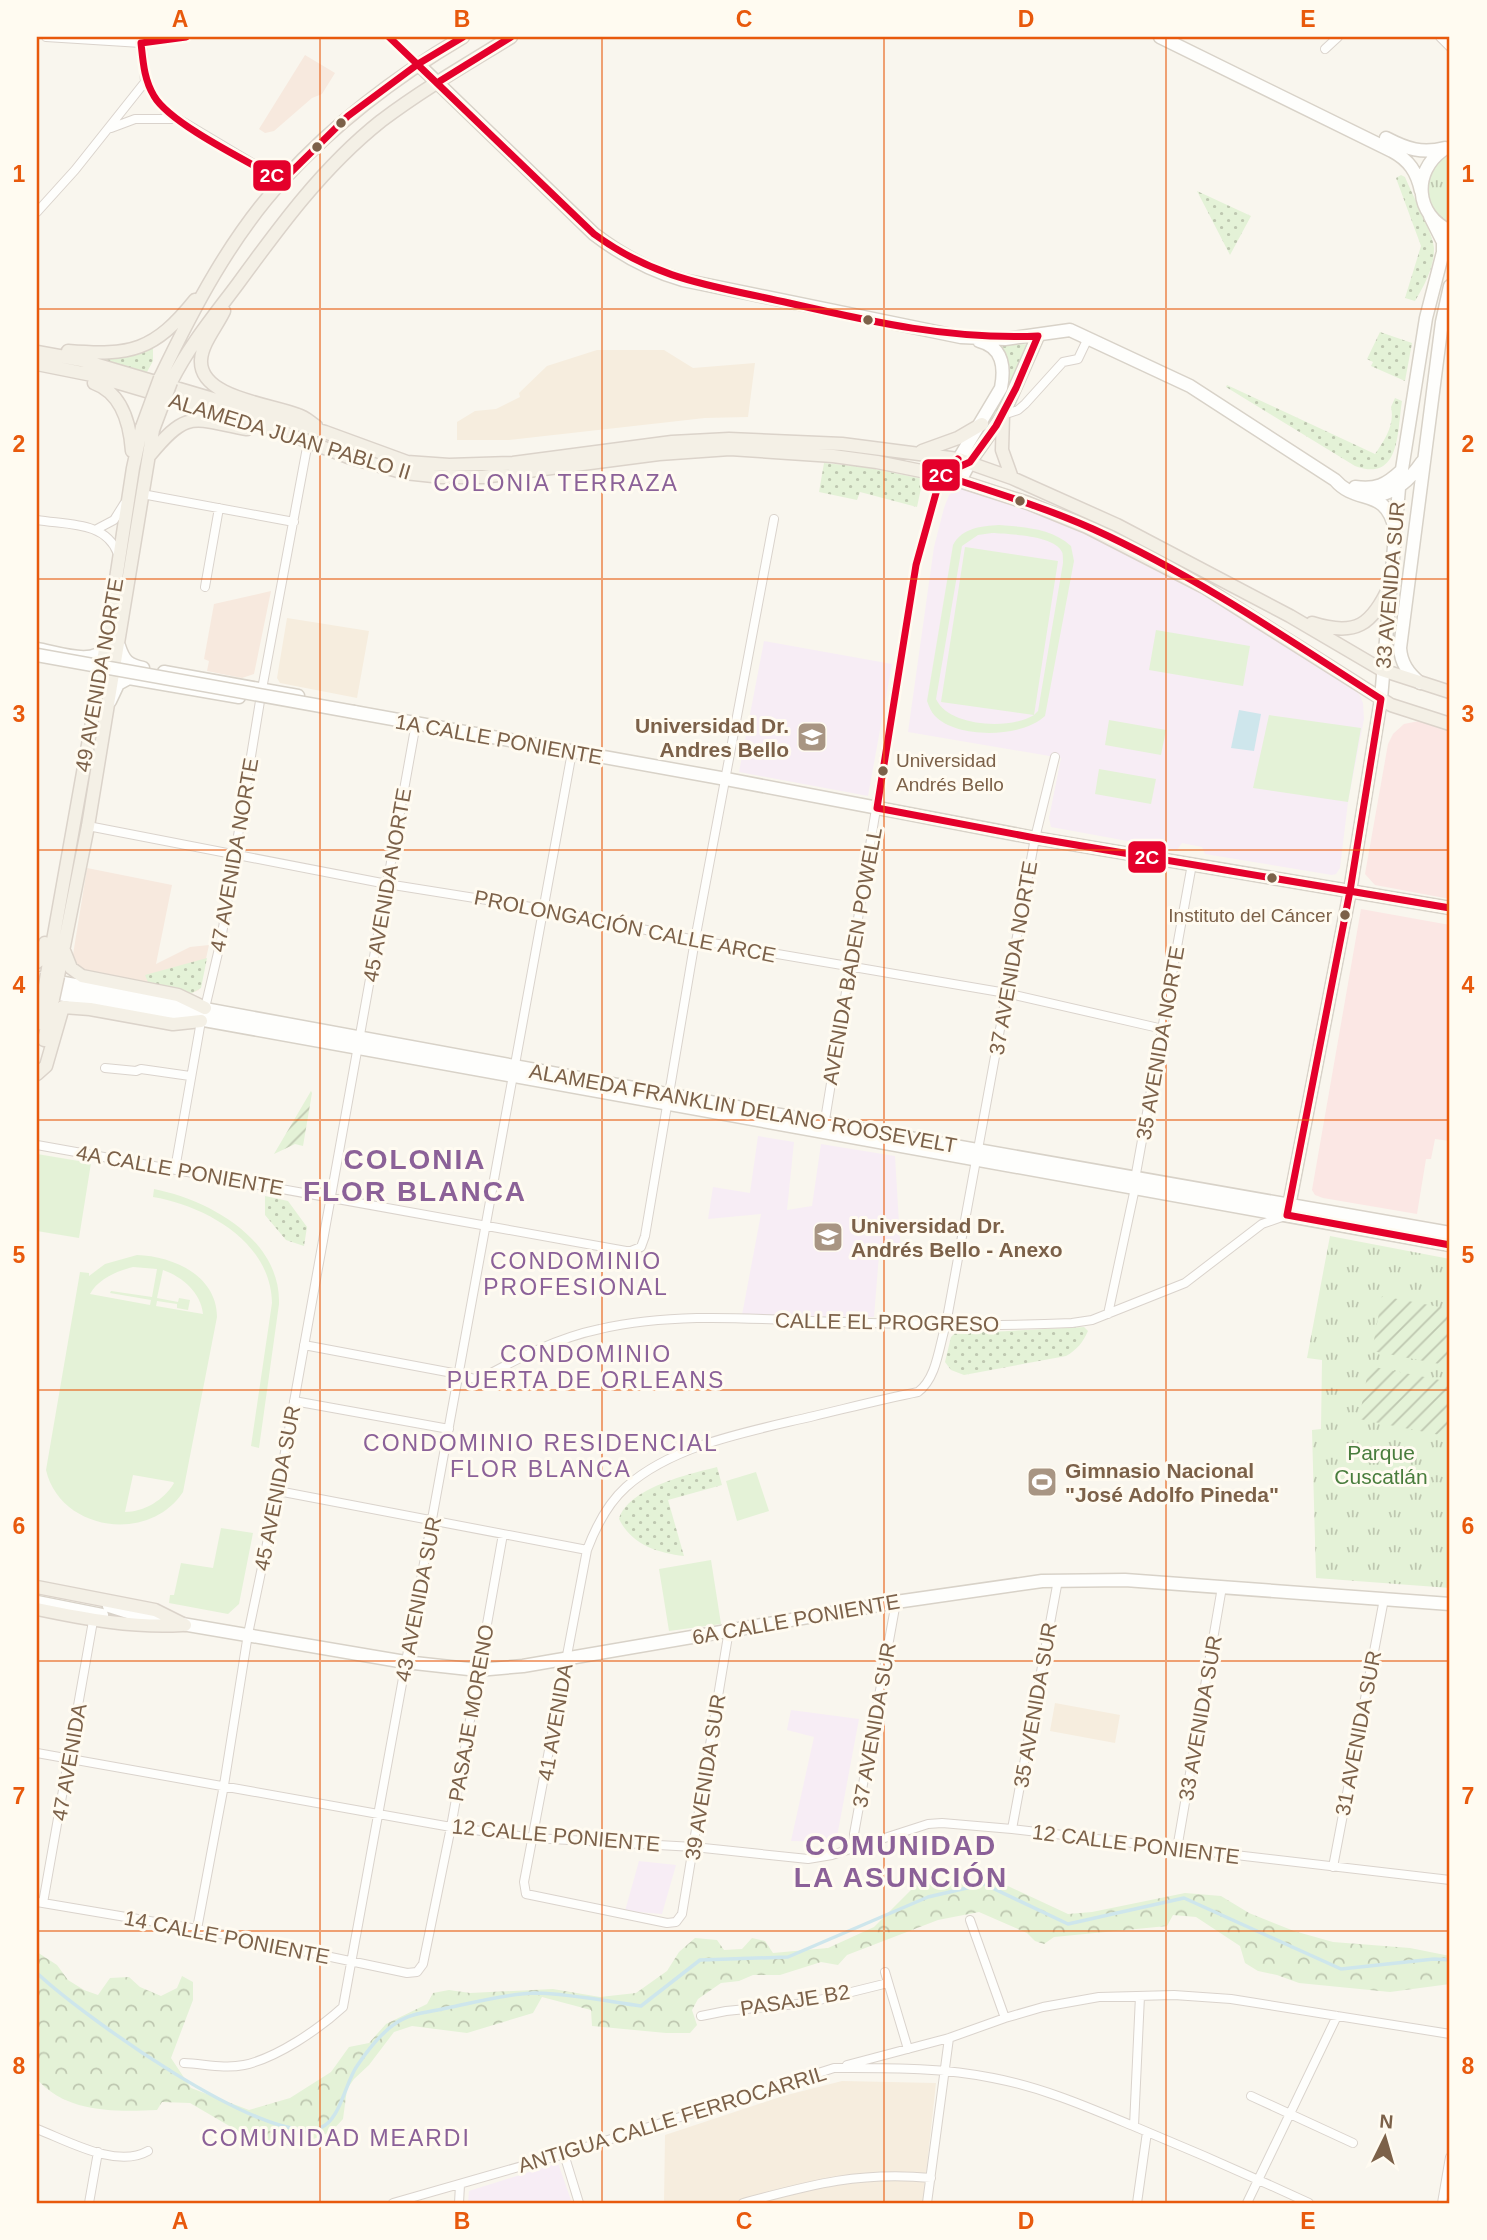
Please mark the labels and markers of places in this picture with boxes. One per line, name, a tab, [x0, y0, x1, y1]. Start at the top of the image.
unlabelled marker	[334, 116, 348, 130]
unlabelled marker	[310, 140, 324, 154]
unlabelled marker	[861, 313, 875, 327]
unlabelled marker	[1013, 494, 1027, 508]
place label: Universidad Dr. Andres Bello	[635, 714, 789, 761]
school or university icon: Universidad Dr. Andres Bello	[795, 720, 829, 754]
place label: Universidad Andrés Bello	[896, 750, 1004, 795]
marker: Universidad Andrés Bello	[876, 764, 890, 778]
unlabelled marker	[1265, 871, 1279, 885]
place label: Instituto del Cáncer	[1168, 905, 1333, 926]
marker: Instituto del Cáncer	[1338, 908, 1352, 922]
place label: Universidad Dr. Andrés Bello - Anexo	[851, 1214, 1063, 1261]
school or university icon: Universidad Dr. Andrés Bello - Anexo	[811, 1220, 845, 1254]
place label: Gimnasio Nacional "José Adolfo Pineda"	[1065, 1459, 1279, 1506]
sports icon: Gimnasio Nacional "José Adolfo Pineda"	[1025, 1465, 1059, 1499]

